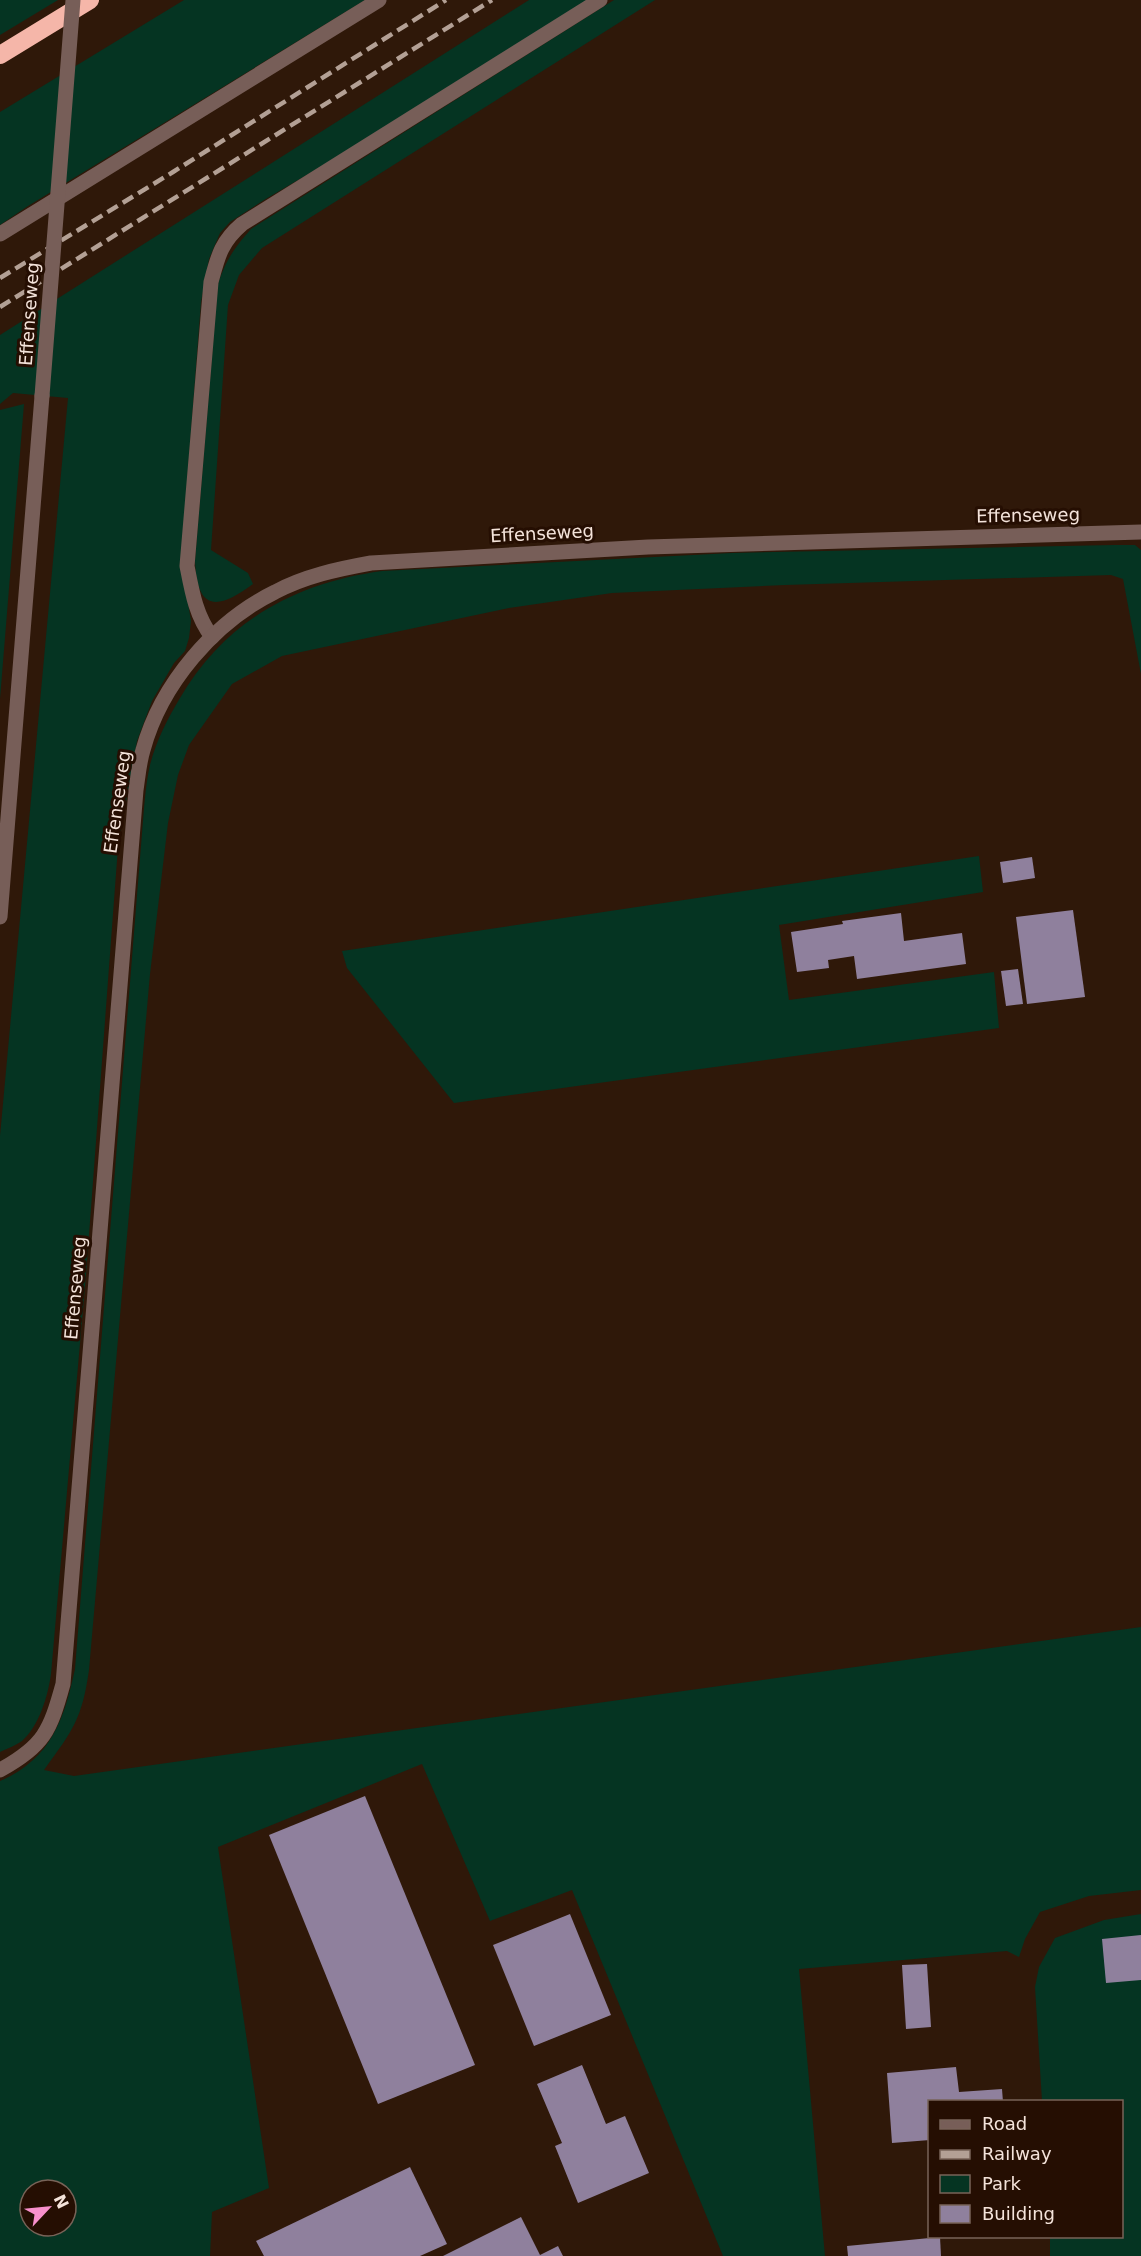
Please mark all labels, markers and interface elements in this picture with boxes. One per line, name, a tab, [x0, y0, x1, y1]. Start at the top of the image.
street label: Effenseweg	[15, 261, 43, 367]
street label: Effenseweg	[976, 504, 1080, 526]
street label: Effenseweg	[490, 520, 594, 546]
street label: Effenseweg	[99, 749, 135, 855]
street label: Effenseweg	[60, 1235, 90, 1341]
legend	[928, 2100, 1123, 2238]
text: Road	[982, 2113, 1027, 2134]
text: Railway	[982, 2143, 1052, 2164]
text: Park	[982, 2173, 1021, 2194]
north arrow	[18, 2178, 78, 2238]
text: N	[50, 2191, 73, 2212]
text: Building	[982, 2203, 1055, 2224]

